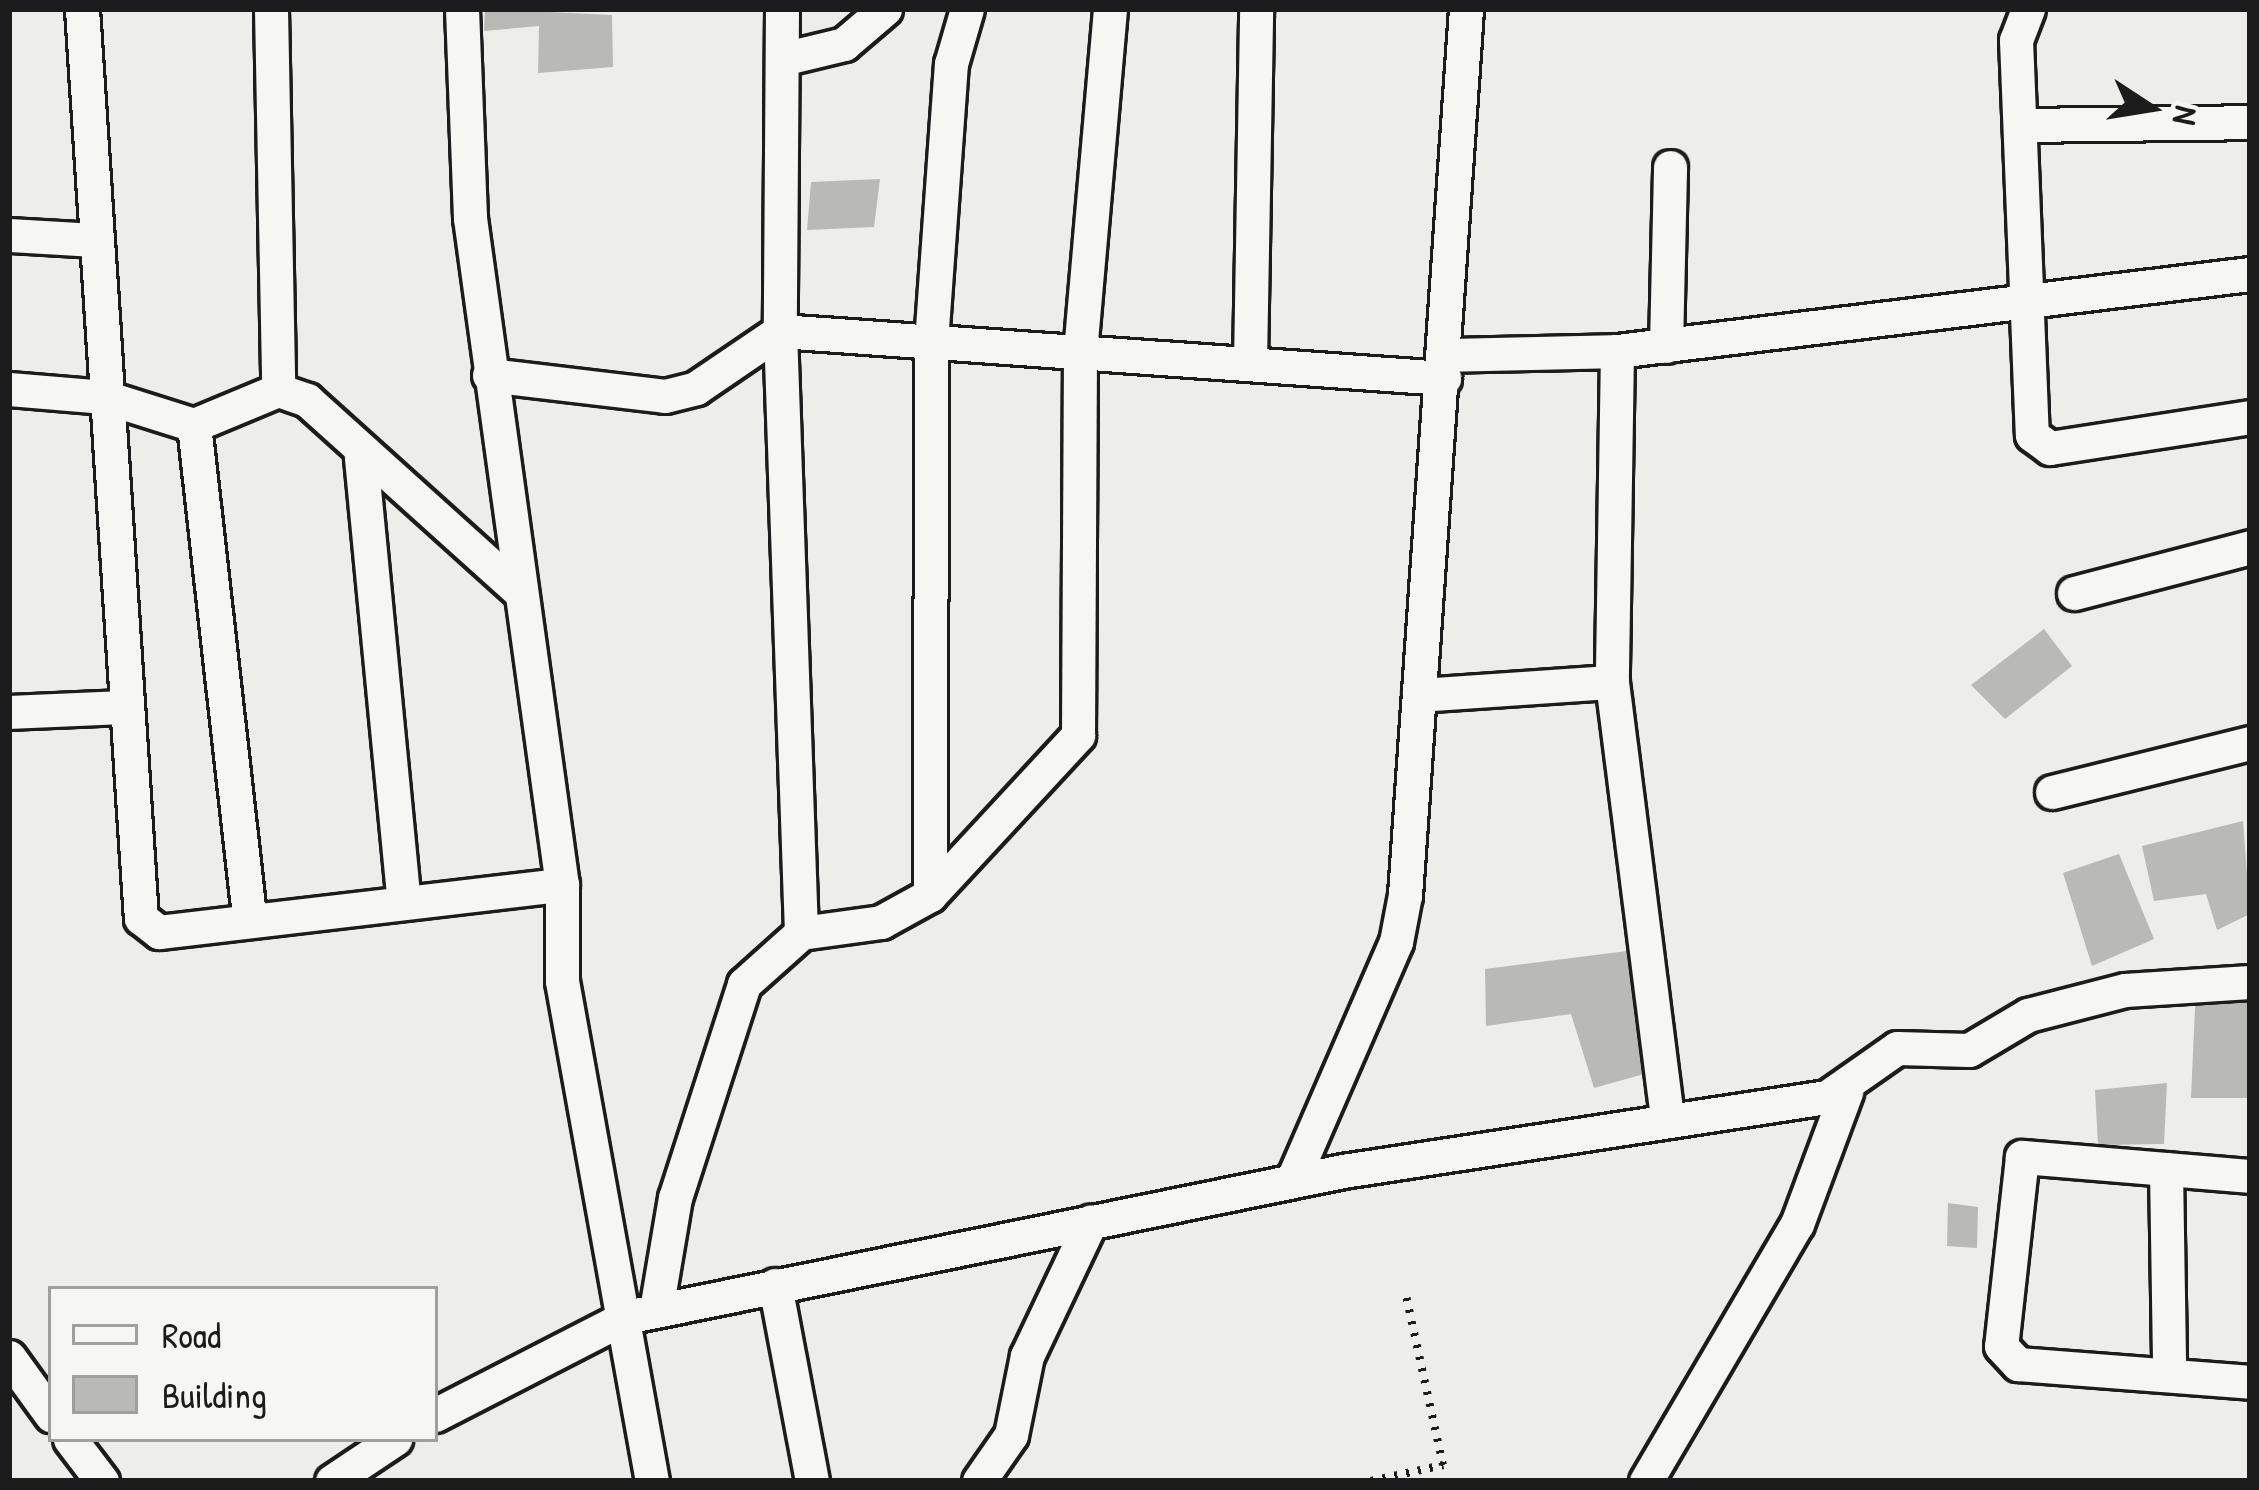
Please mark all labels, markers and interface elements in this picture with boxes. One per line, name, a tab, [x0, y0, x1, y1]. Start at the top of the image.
north arrow	[2091, 48, 2211, 168]
text: N	[2163, 102, 2210, 129]
legend	[48, 1286, 438, 1442]
text: Road	[162, 1310, 221, 1359]
text: Building	[162, 1370, 267, 1419]

